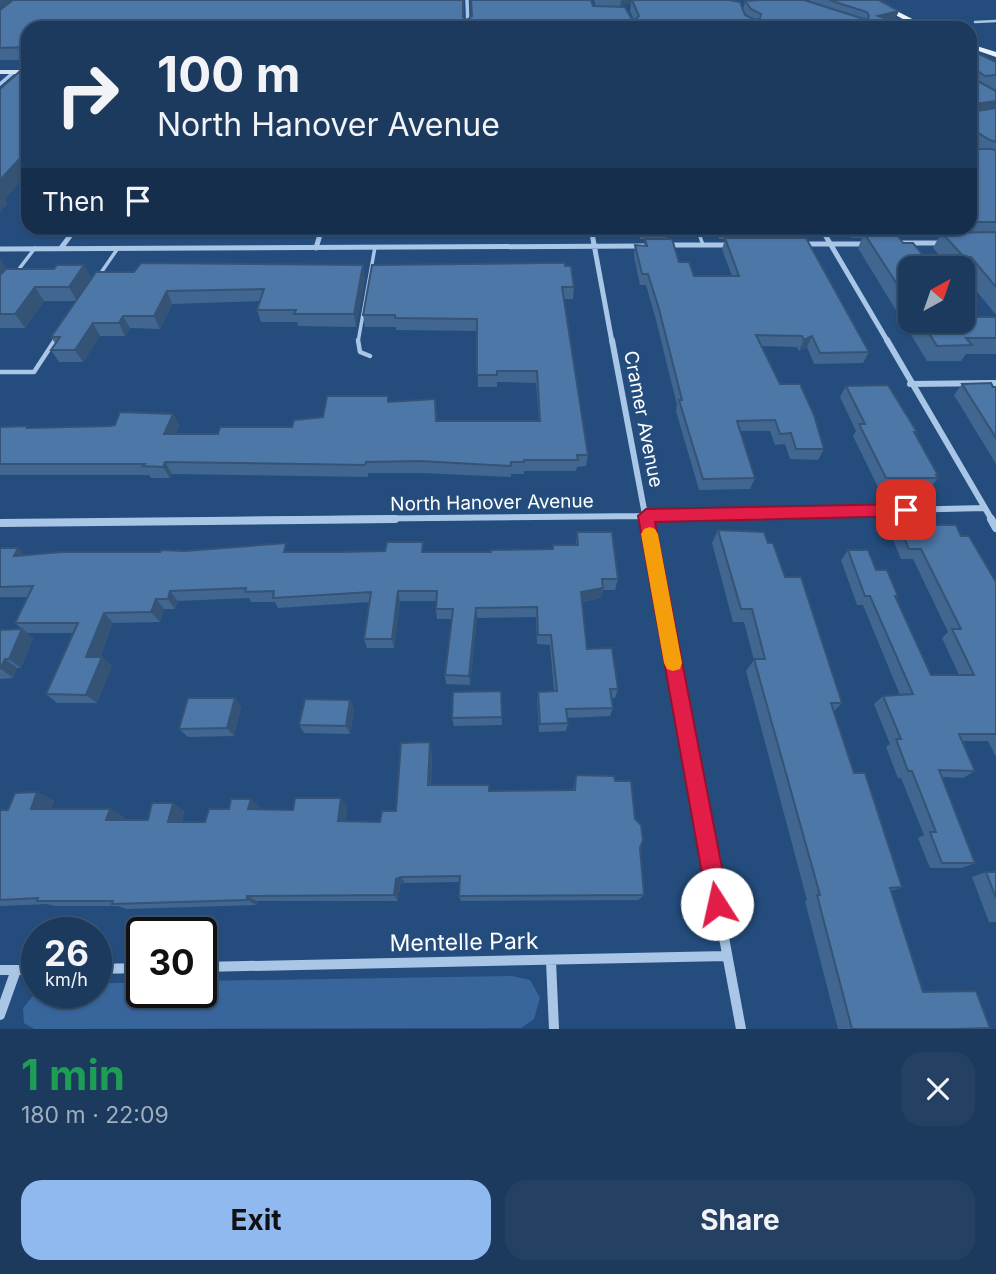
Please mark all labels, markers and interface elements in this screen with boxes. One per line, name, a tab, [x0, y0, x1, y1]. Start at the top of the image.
text: 100 m	[157, 45, 301, 104]
icon: right	[42, 49, 133, 140]
text: North Hanover Avenue	[157, 105, 500, 144]
icon: arrive	[119, 182, 157, 220]
text: Then	[42, 186, 105, 217]
north arrow	[898, 256, 975, 332]
map controls	[898, 256, 975, 333]
street label: Cramer Avenue	[619, 349, 668, 489]
pin	[876, 480, 936, 540]
street label: North Hanover Avenue	[390, 489, 594, 516]
icon: arrive	[887, 491, 925, 529]
position arrow	[680, 867, 754, 941]
speed limit sign: 30	[126, 917, 217, 1008]
street label: Mentelle Park	[389, 927, 539, 957]
text: 26	[44, 932, 89, 974]
text: km/h	[45, 969, 88, 990]
text: 1 min	[21, 1049, 125, 1100]
button: close	[901, 1052, 975, 1126]
text: 180 m · 22:09	[21, 1101, 169, 1129]
button: Exit	[21, 1180, 491, 1260]
button: Share	[505, 1180, 975, 1260]

